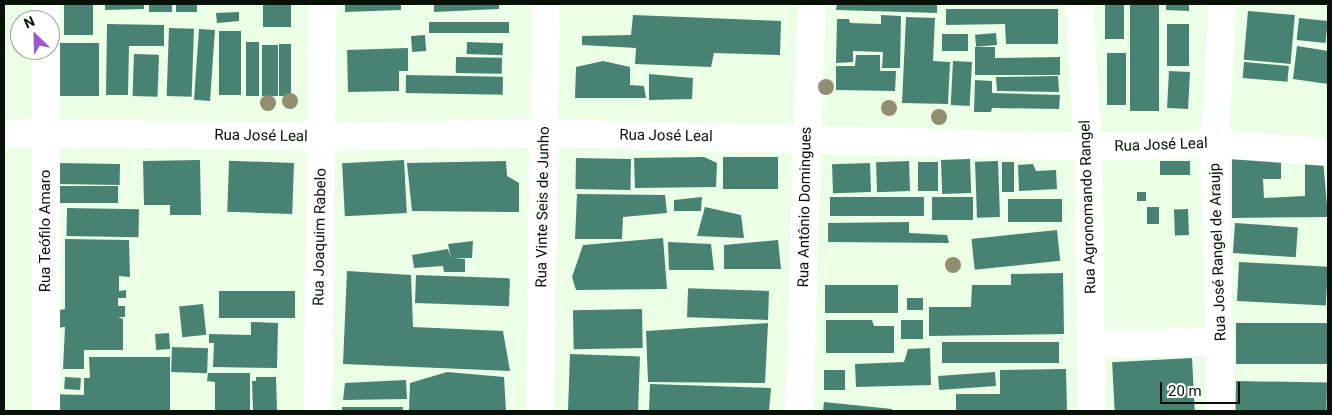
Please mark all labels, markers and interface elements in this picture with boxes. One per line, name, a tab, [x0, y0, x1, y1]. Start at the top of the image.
north arrow	[10, 10, 60, 60]
text: N	[22, 13, 37, 32]
street label: Rua Agronomando Rangel	[1076, 120, 1100, 294]
street label: Rua José Leal	[214, 126, 308, 146]
street label: Rua Vinte Seis de Junho	[533, 126, 553, 288]
street label: Rua José Leal	[619, 126, 713, 146]
street label: Rua Antônio Domingues	[795, 126, 815, 288]
street label: Rua José Leal	[1114, 134, 1208, 156]
street label: Rua José Rangel de Araujp	[1206, 163, 1230, 341]
street label: Rua Joaquim Rabelo	[310, 168, 330, 306]
street label: Rua Teófilo Amaro	[37, 170, 55, 292]
scale bar	[1162, 372, 1242, 404]
text: 20 m	[1168, 382, 1202, 400]

